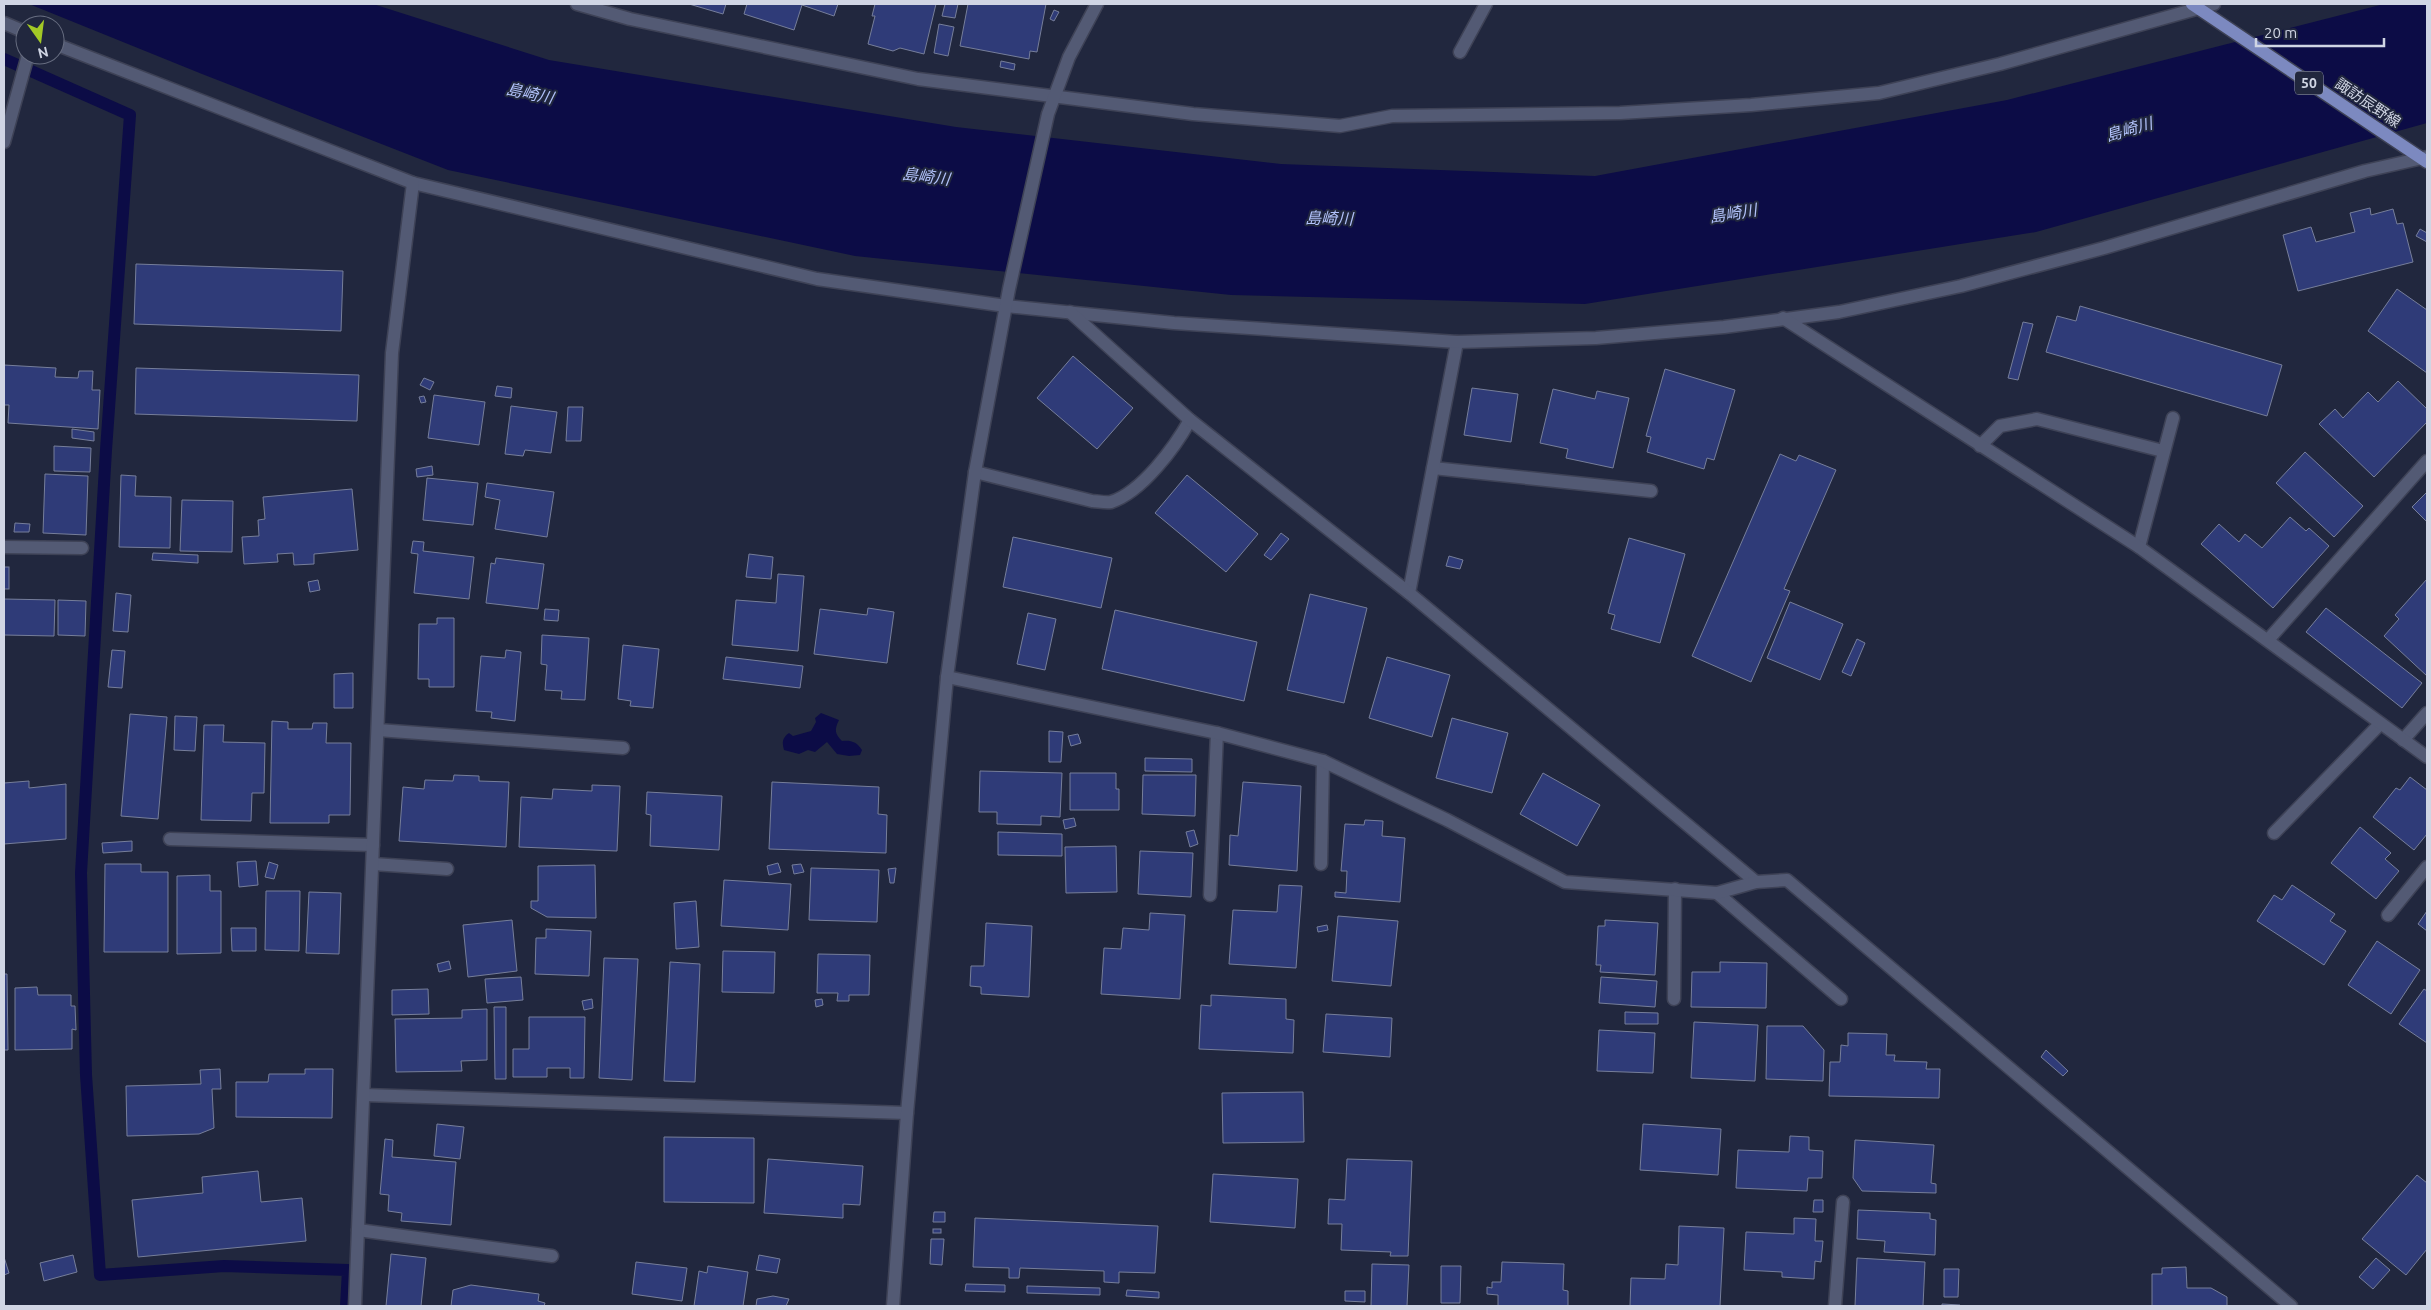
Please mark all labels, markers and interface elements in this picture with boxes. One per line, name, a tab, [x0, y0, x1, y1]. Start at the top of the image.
north arrow	[15, 15, 65, 65]
scale bar	[2256, 15, 2384, 47]
text: 20 m	[2264, 24, 2297, 41]
text: N	[36, 44, 50, 62]
road number: 50	[2295, 72, 2323, 95]
street label: 諏訪辰野線	[2332, 75, 2404, 131]
water label: 島崎川	[505, 79, 557, 107]
water label: 島崎川	[2103, 113, 2156, 144]
water label: 島崎川	[901, 164, 953, 188]
water label: 島崎川	[1708, 200, 1760, 226]
water label: 島崎川	[1305, 209, 1355, 227]

